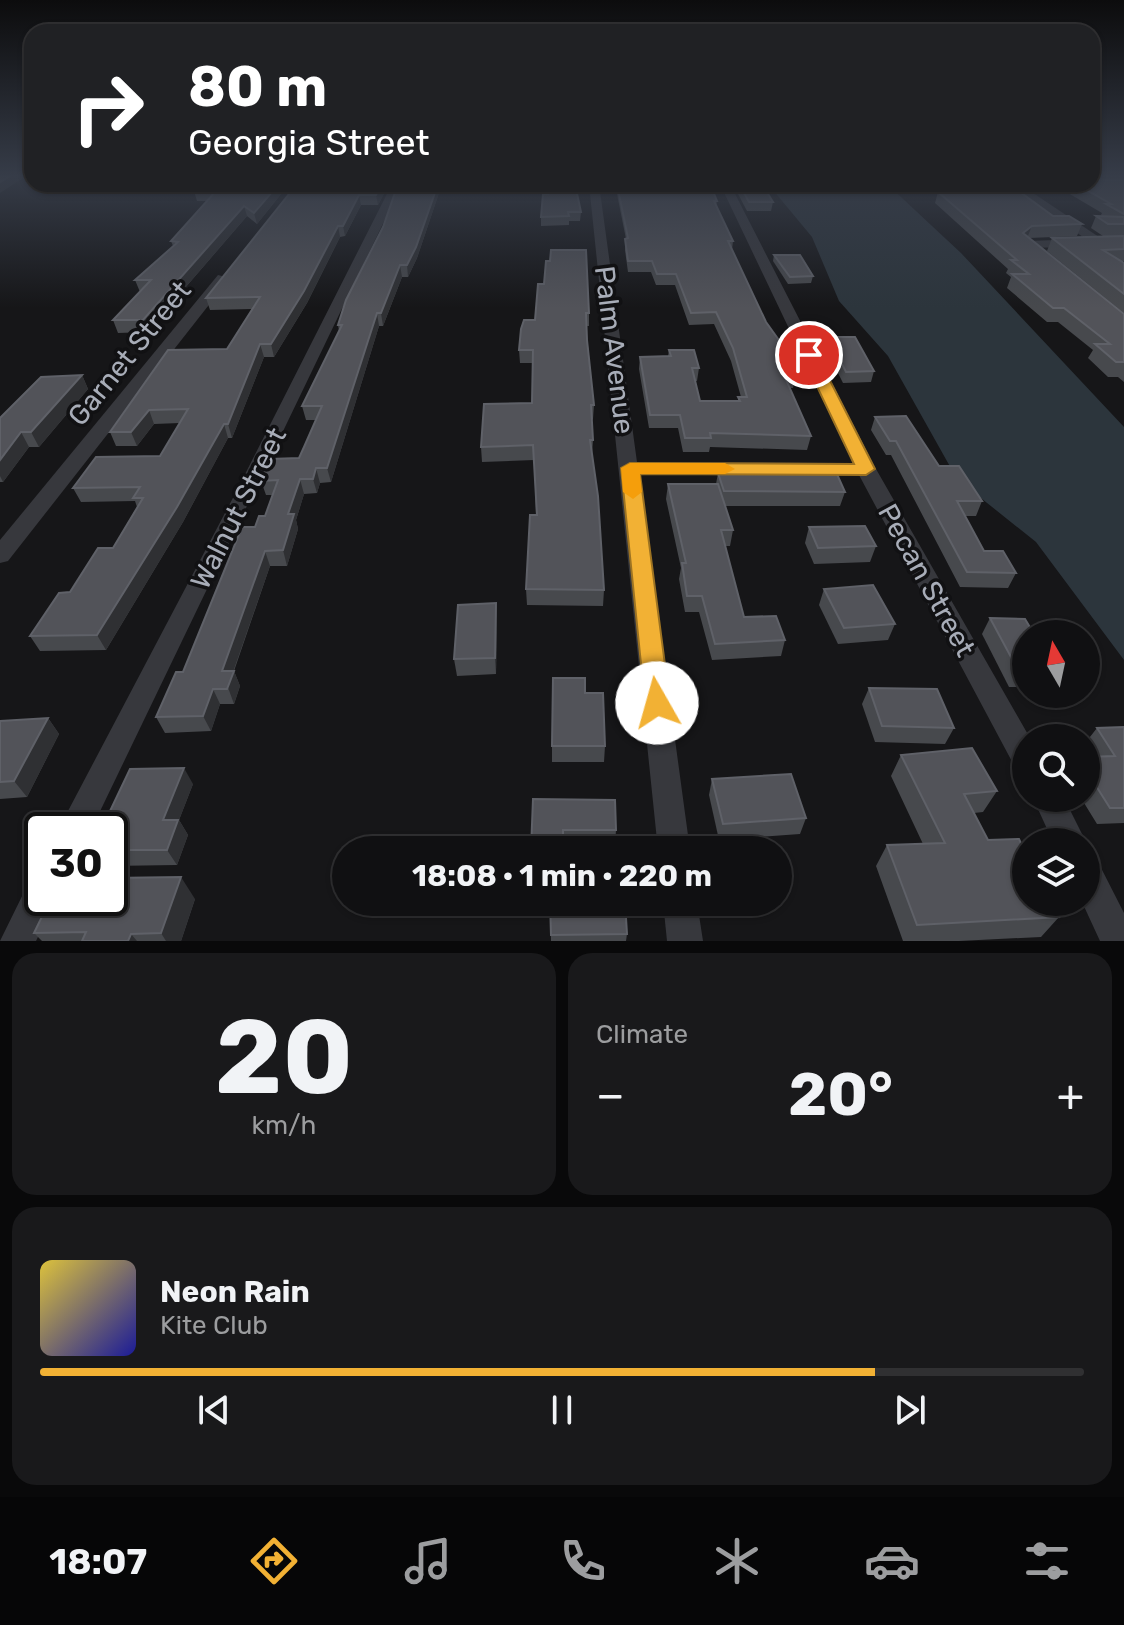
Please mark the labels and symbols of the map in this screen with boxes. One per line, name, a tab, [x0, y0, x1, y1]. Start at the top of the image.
street label: Palm Avenue	[588, 264, 641, 436]
street label: Garnet Street	[61, 274, 198, 432]
pin	[775, 321, 843, 389]
street label: Walnut Street	[184, 422, 293, 594]
street label: Pecan Street	[871, 498, 982, 662]
north arrow	[1012, 620, 1100, 708]
position arrow	[615, 661, 699, 745]
speed limit sign: 30	[24, 812, 128, 916]

